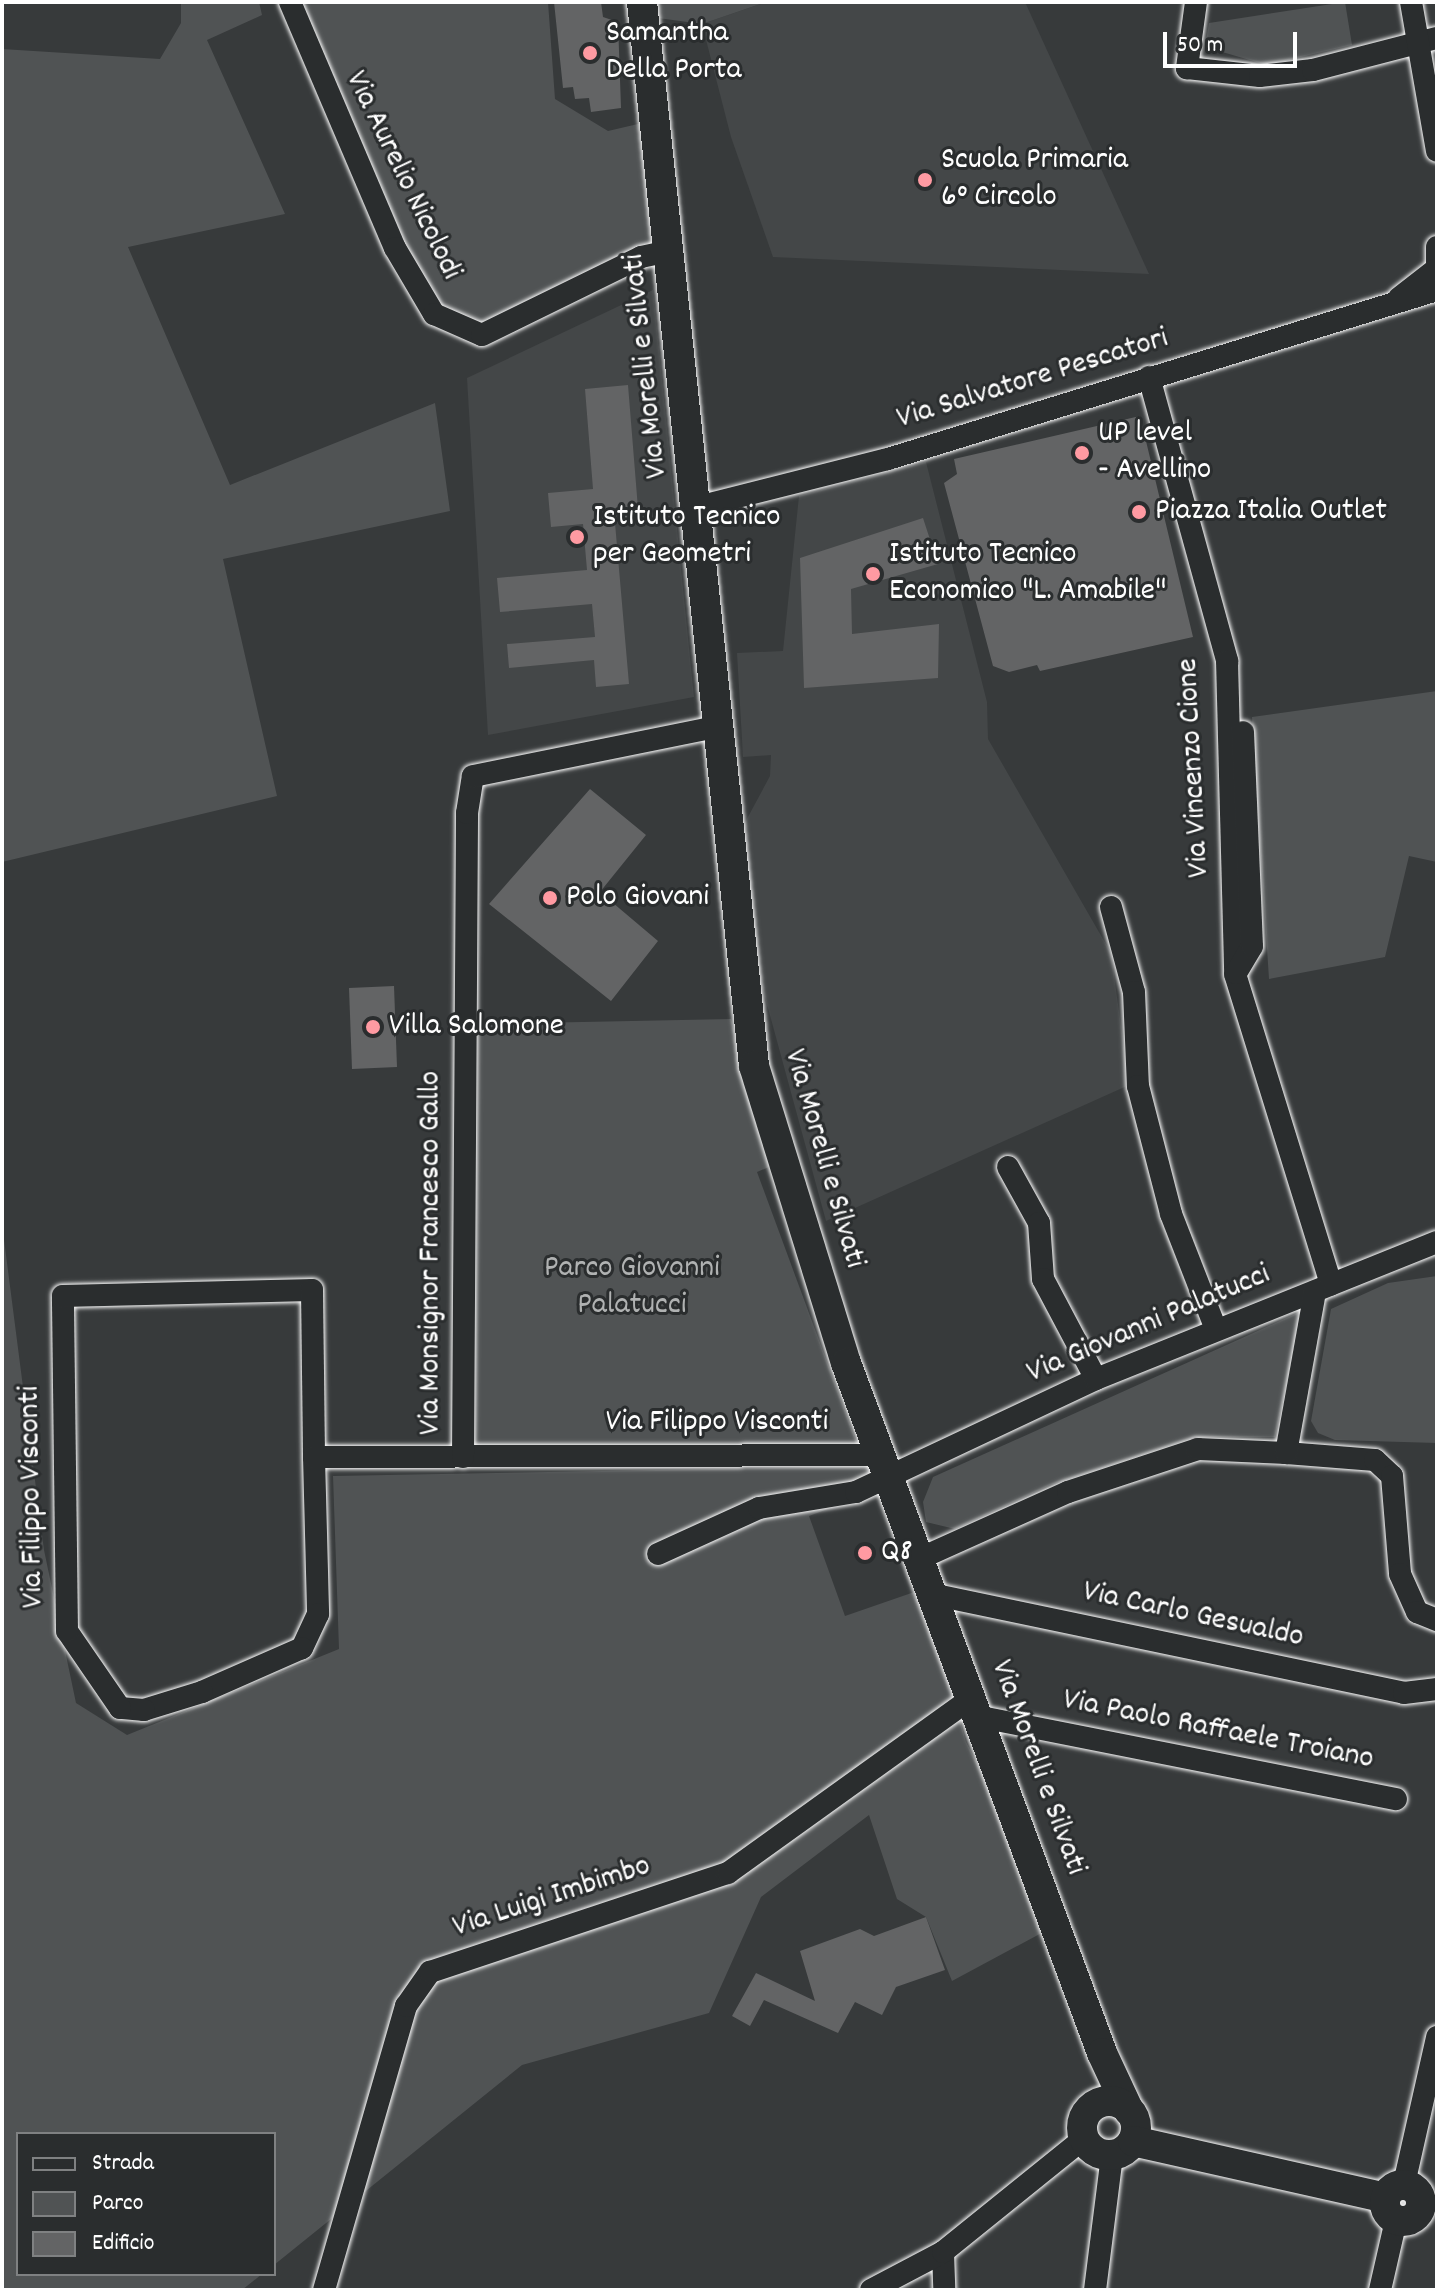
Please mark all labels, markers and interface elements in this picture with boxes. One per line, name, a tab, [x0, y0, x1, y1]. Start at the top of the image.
place label: Samantha Della Porta	[606, 16, 742, 91]
scale bar	[1167, 16, 1301, 66]
text: 50 m	[1177, 29, 1223, 63]
marker: Samantha Della Porta	[581, 44, 599, 62]
street label: Via Aurelio Nicolodi	[335, 65, 469, 287]
place label: Scuola Primaria 6° Circolo	[941, 143, 1128, 218]
marker: Scuola Primaria 6° Circolo	[916, 171, 934, 189]
street label: Via Morelli e Silvati	[616, 252, 678, 480]
street label: Via Salvatore Pescatori	[893, 320, 1173, 440]
place label: UP level - Avellino	[1098, 416, 1211, 491]
marker: UP level - Avellino	[1073, 444, 1091, 462]
place label: Piazza Italia Outlet	[1155, 493, 1387, 531]
place label: Istituto Tecnico per Geometri	[593, 500, 781, 575]
marker: Piazza Italia Outlet	[1130, 503, 1148, 521]
marker: Istituto Tecnico per Geometri	[568, 528, 586, 546]
place label: Istituto Tecnico Economico "L. Amabile"	[889, 537, 1166, 612]
marker: Istituto Tecnico Economico "L. Amabile"	[864, 565, 882, 583]
street label: Via Vincenzo Cione	[1170, 657, 1220, 879]
place label: Polo Giovani	[566, 879, 709, 917]
marker: Polo Giovani	[541, 889, 559, 907]
place label: Villa Salomone	[389, 1008, 564, 1046]
marker: Villa Salomone	[364, 1018, 382, 1036]
street label: Via Morelli e Silvati	[773, 1045, 873, 1273]
street label: Via Monsignor Francesco Gallo	[413, 1071, 451, 1435]
park label: Parco Giovanni Palatucci	[544, 1251, 720, 1326]
street label: Via Giovanni Palatucci	[1022, 1256, 1276, 1394]
street label: Via Filippo Visconti	[12, 1385, 54, 1609]
street label: Via Filippo Visconti	[606, 1404, 828, 1442]
place label: Q8	[881, 1534, 912, 1572]
marker: Q8	[856, 1544, 874, 1562]
street label: Via Carlo Gesualdo	[1079, 1574, 1307, 1658]
street label: Via Morelli e Silvati	[980, 1655, 1094, 1881]
street label: Via Paolo Raffaele Troiano	[1059, 1682, 1377, 1780]
street label: Via Luigi Imbimbo	[448, 1848, 656, 1948]
legend	[16, 2132, 276, 2276]
text: Strada	[92, 2147, 154, 2181]
text: Parco	[92, 2187, 143, 2221]
text: Edificio	[92, 2227, 154, 2261]

